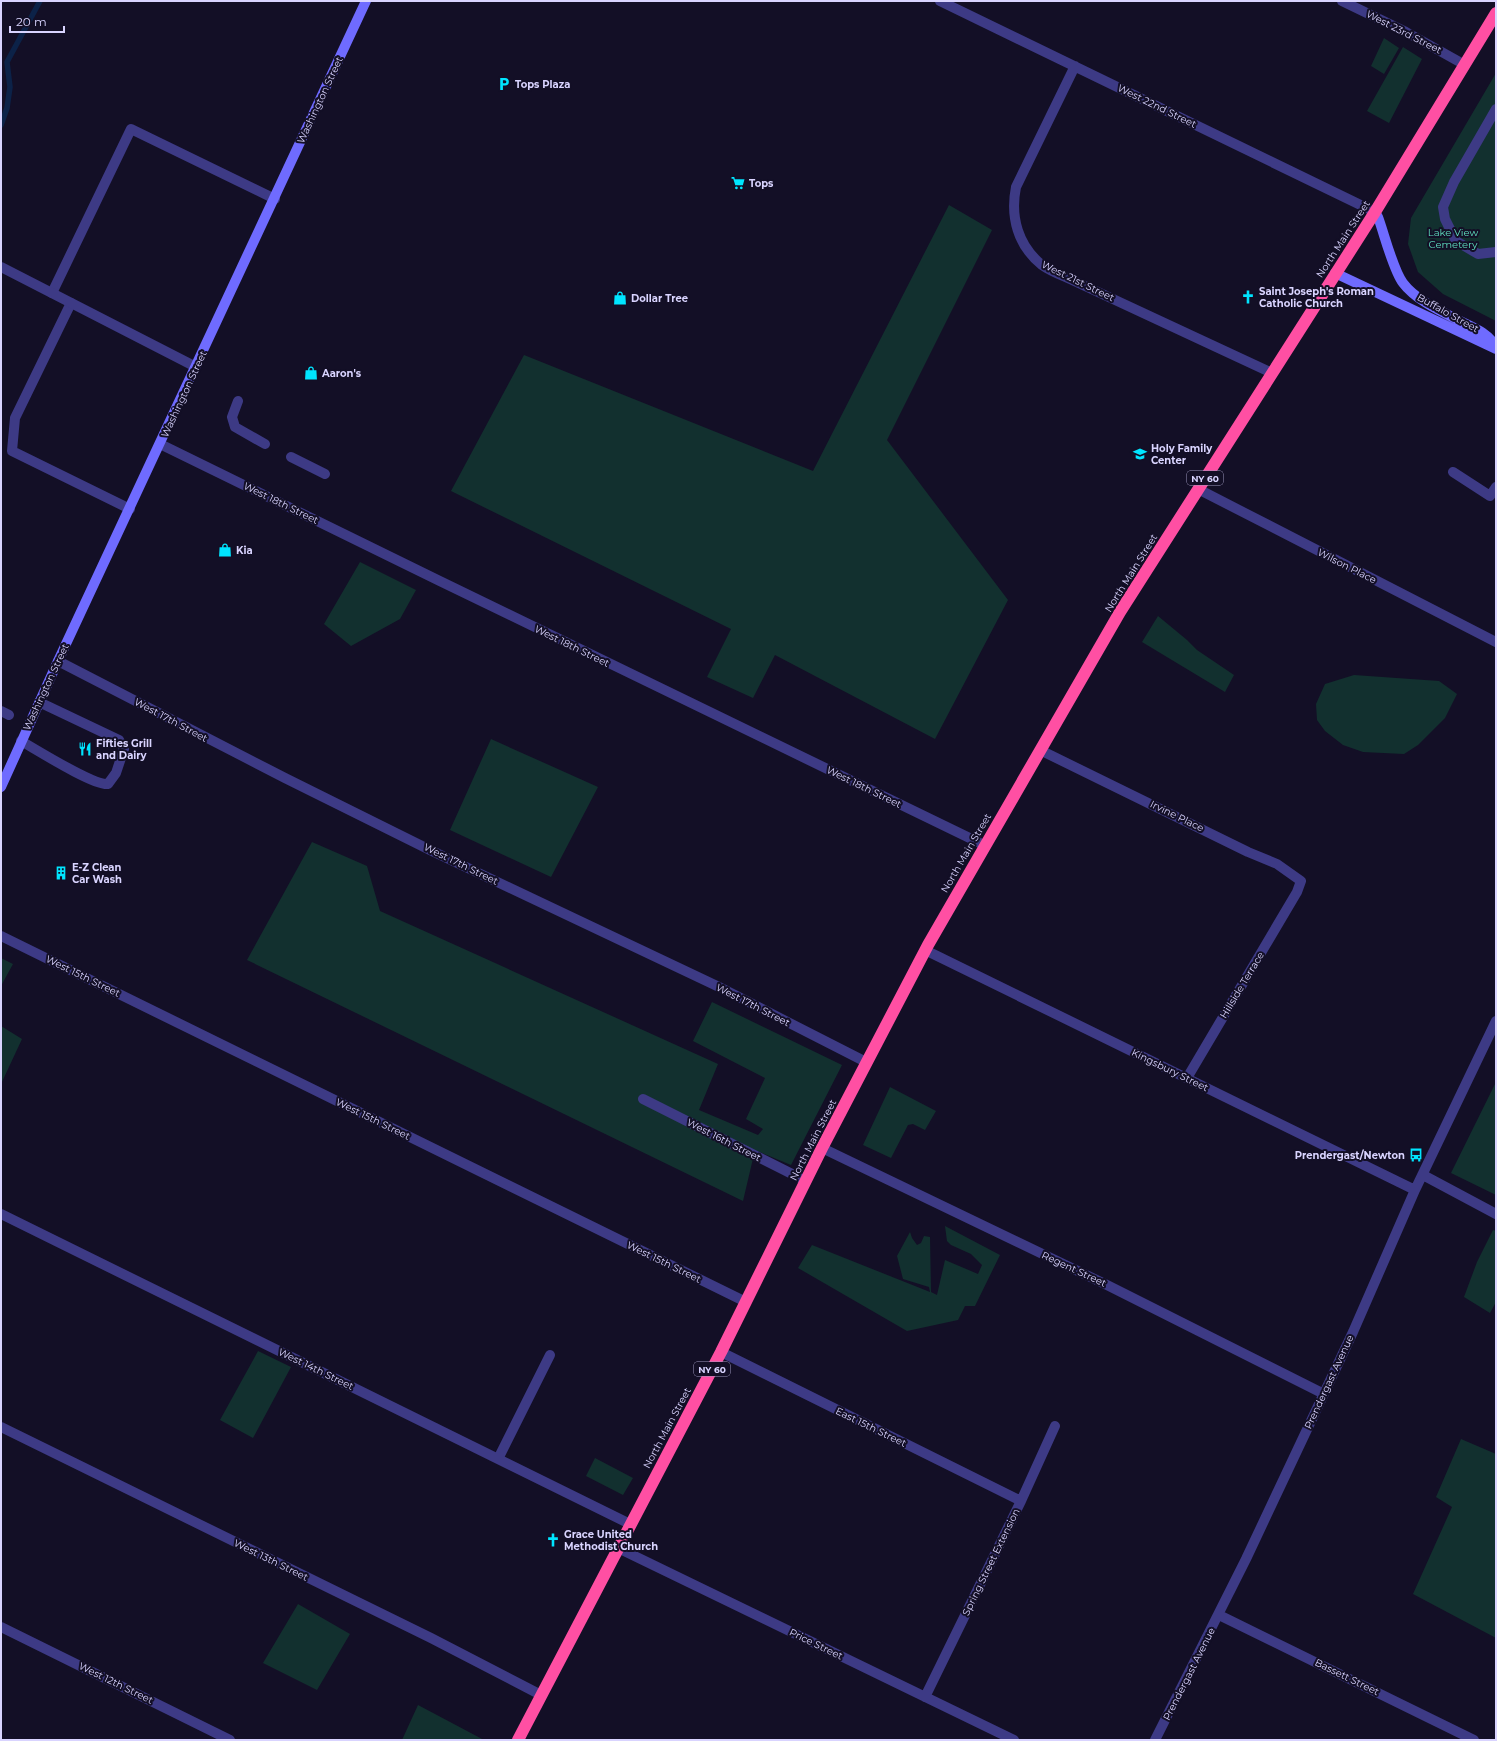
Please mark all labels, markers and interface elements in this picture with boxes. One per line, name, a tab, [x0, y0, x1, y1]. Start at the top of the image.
street label: West 23rd Street	[1364, 7, 1444, 57]
scale bar	[10, 8, 64, 34]
text: 20 m	[16, 14, 47, 29]
street label: Washington Street	[294, 55, 346, 145]
parking icon: Tops Plaza	[496, 76, 512, 92]
place label: Tops Plaza	[515, 78, 570, 91]
street label: West 22nd Street	[1116, 81, 1198, 131]
supermarket icon: Tops	[730, 175, 746, 191]
place label: Tops	[749, 177, 774, 190]
street label: North Main Street	[1313, 198, 1373, 280]
park label: Lake View Cemetery	[1428, 226, 1478, 251]
street label: West 21st Street	[1040, 258, 1116, 304]
place label: Saint Joseph's Roman Catholic Church	[1259, 285, 1374, 310]
church icon: Saint Joseph's Roman Catholic Church	[1240, 289, 1256, 305]
shop icon: Dollar Tree	[612, 290, 628, 306]
street label: Buffalo Street	[1415, 291, 1481, 335]
place label: Dollar Tree	[631, 292, 688, 305]
street label: Washington Street	[158, 349, 210, 439]
shop icon: Aaron's	[303, 365, 319, 381]
place label: Aaron's	[321, 367, 362, 380]
place label: Holy Family Center	[1151, 442, 1213, 467]
school or university icon: Holy Family Center	[1132, 446, 1148, 462]
road number: NY 60	[1187, 471, 1223, 485]
street label: West 18th Street	[241, 479, 321, 527]
street label: North Main Street	[1102, 531, 1160, 615]
shop icon: Kia	[217, 542, 233, 558]
place label: Kia	[236, 544, 253, 557]
street label: Wilson Place	[1315, 546, 1379, 586]
street label: West 18th Street	[532, 622, 612, 670]
street label: Washington Street	[20, 642, 72, 732]
street label: West 17th Street	[132, 695, 210, 745]
place label: Fifties Grill and Dairy	[96, 737, 152, 762]
restaurant icon: Fifties Grill and Dairy	[77, 741, 93, 757]
street label: West 18th Street	[824, 763, 904, 811]
street label: Irvine Place	[1148, 797, 1206, 835]
street label: North Main Street	[938, 811, 994, 895]
street label: West 17th Street	[422, 840, 500, 888]
place label: E-Z Clean Car Wash	[72, 861, 122, 886]
building icon: E-Z Clean Car Wash	[53, 865, 69, 881]
street label: Hillside Terrace	[1217, 949, 1267, 1021]
street label: West 15th Street	[44, 952, 122, 1000]
street label: West 17th Street	[714, 981, 792, 1029]
street label: Kingsbury Street	[1129, 1046, 1211, 1094]
street label: West 15th Street	[334, 1095, 412, 1143]
street label: North Main Street	[787, 1097, 839, 1183]
street label: West 16th Street	[685, 1116, 763, 1164]
bus stop icon: Prendergast/Newton	[1408, 1147, 1424, 1163]
place label: Prendergast/Newton	[1295, 1149, 1405, 1162]
street label: West 15th Street	[625, 1238, 703, 1286]
street label: Regent Street	[1040, 1248, 1108, 1290]
street label: Prendergast Avenue	[1301, 1333, 1357, 1431]
street label: West 14th Street	[276, 1345, 356, 1393]
road number: NY 60	[694, 1362, 730, 1376]
street label: North Main Street	[640, 1385, 694, 1471]
street label: East 15th Street	[834, 1404, 908, 1450]
street label: Spring Street Extension	[959, 1506, 1023, 1618]
place label: Grace United Methodist Church	[564, 1528, 658, 1553]
church icon: Grace United Methodist Church	[545, 1532, 561, 1548]
street label: West 13th Street	[232, 1536, 310, 1584]
street label: Price Street	[787, 1625, 845, 1663]
street label: Prendergast Avenue	[1160, 1625, 1218, 1723]
street label: Bassett Street	[1313, 1656, 1381, 1698]
street label: West 12th Street	[77, 1659, 155, 1707]

